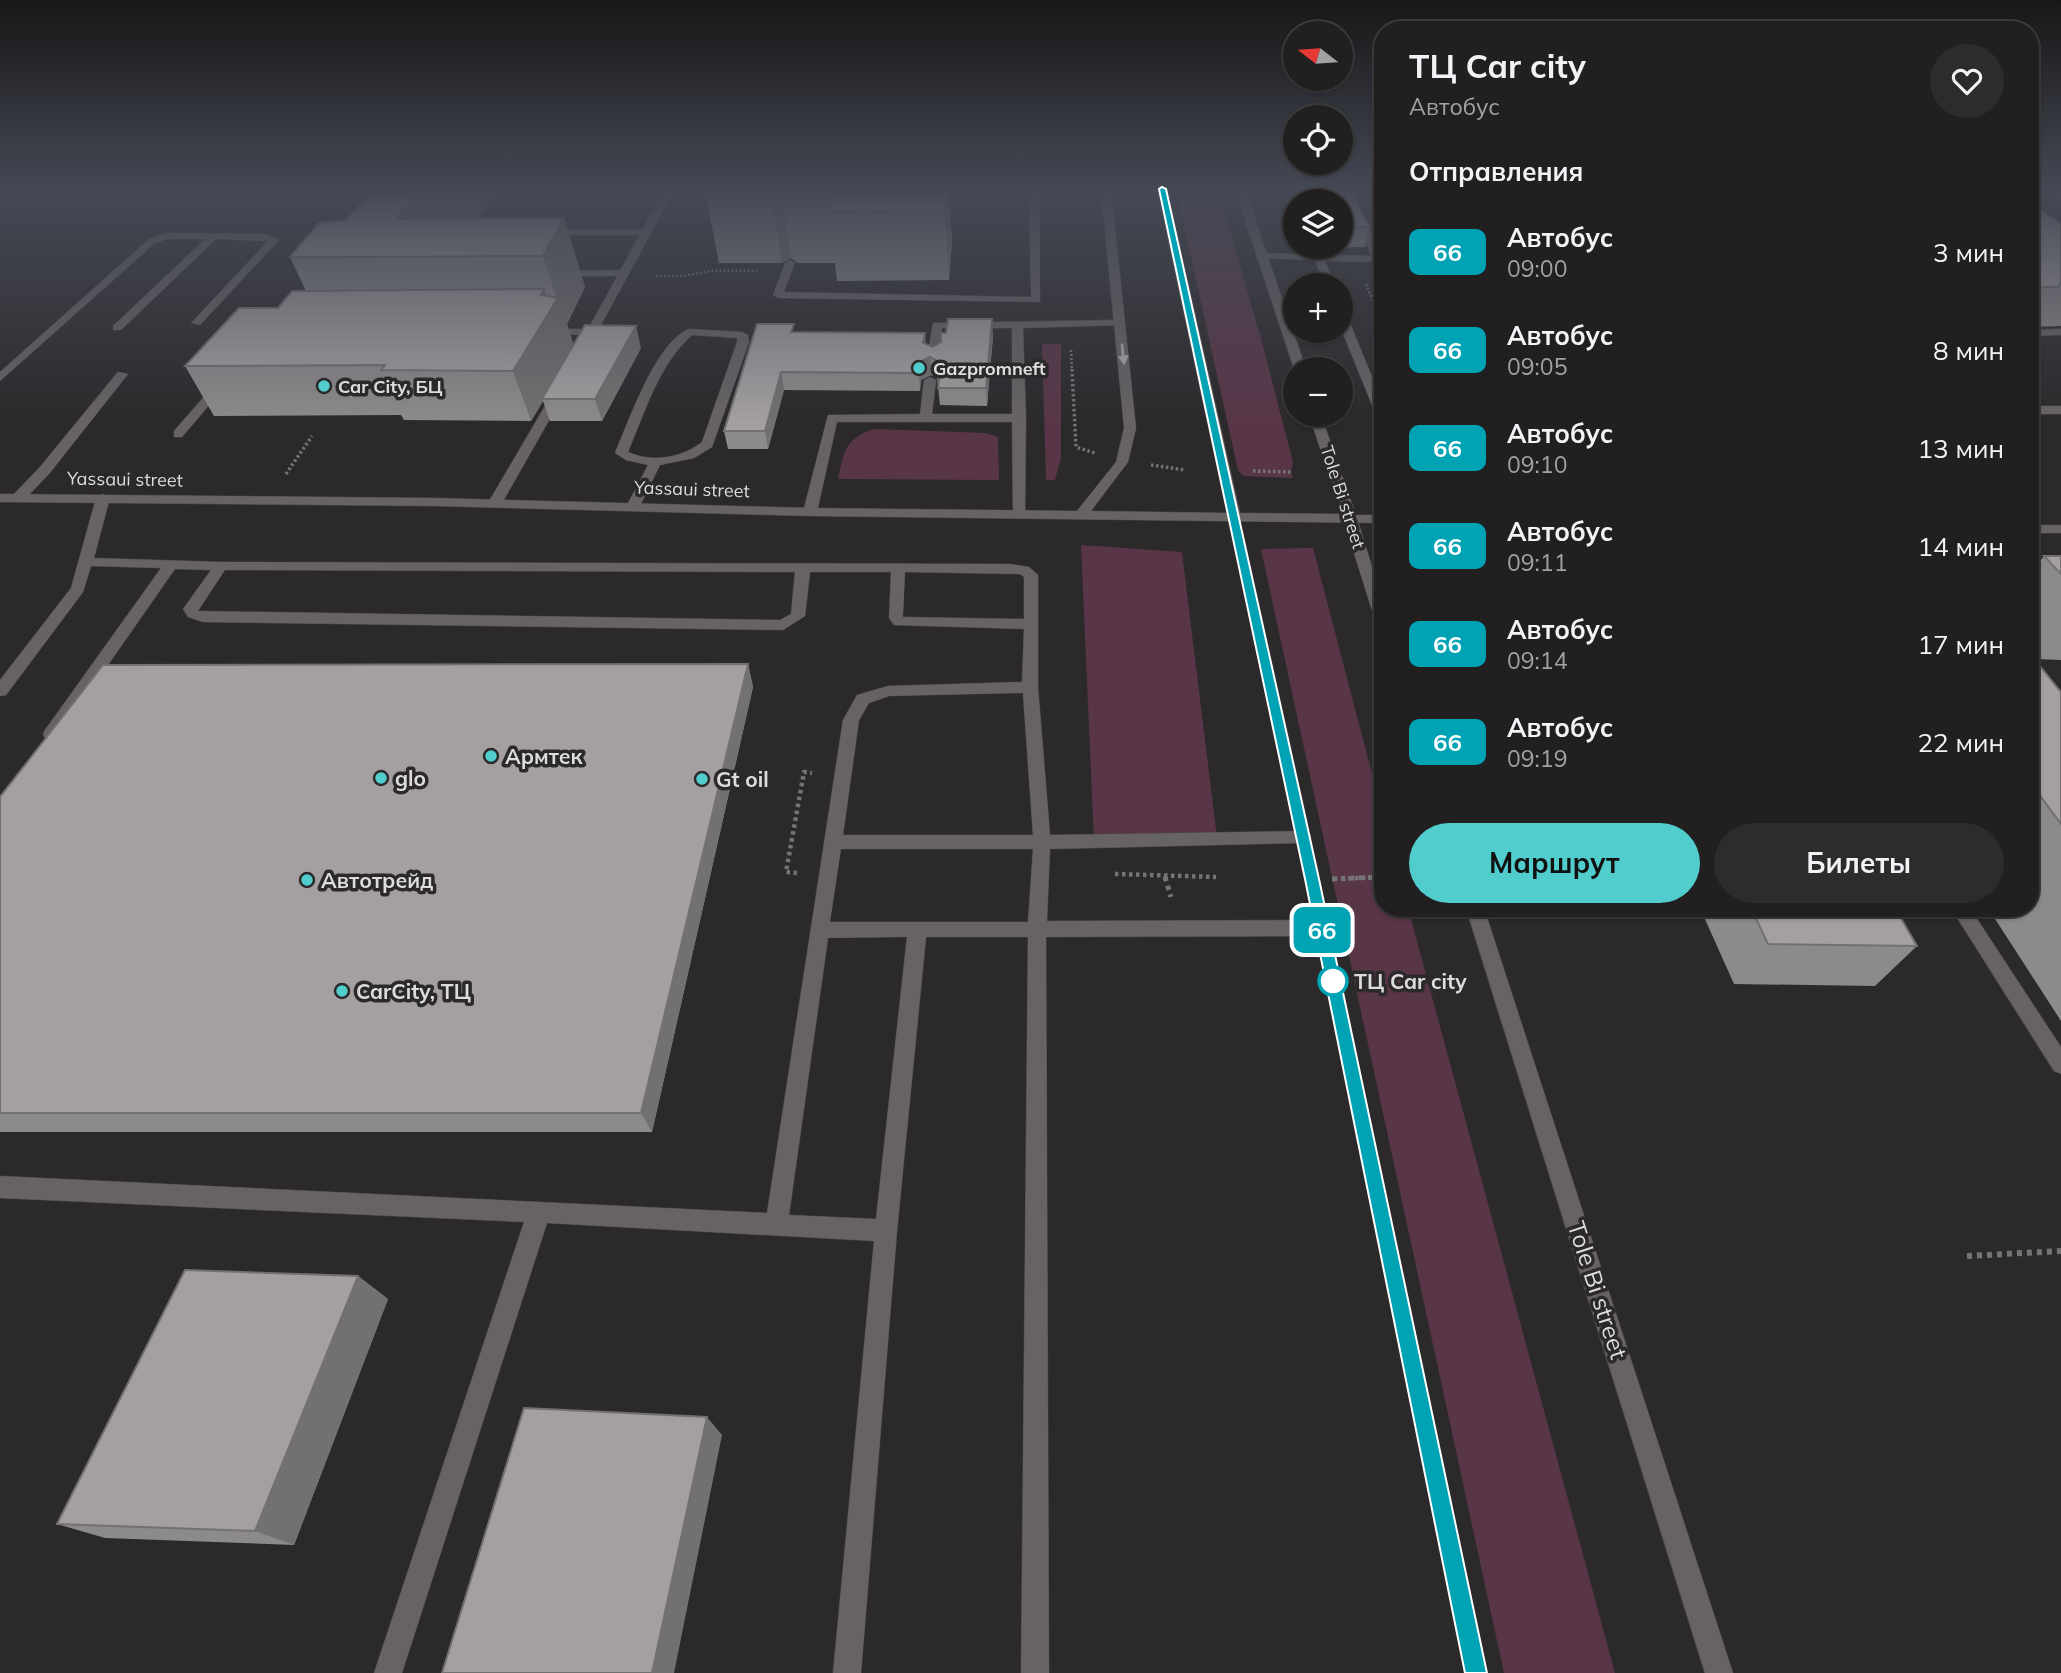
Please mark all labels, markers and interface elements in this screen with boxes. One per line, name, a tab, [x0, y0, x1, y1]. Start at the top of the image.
north arrow	[1283, 21, 1353, 91]
map controls	[1283, 21, 1353, 427]
button: heart	[1930, 44, 2004, 118]
text: ТЦ Car city	[1409, 45, 1586, 86]
text: Автобус	[1409, 92, 1500, 121]
button: locate	[1283, 105, 1353, 175]
text: Отправления	[1409, 155, 1583, 188]
button: layers	[1283, 189, 1353, 259]
text: Автобус	[1507, 221, 1613, 254]
text: 3 мин	[1933, 236, 2004, 269]
text: 66	[1433, 237, 1462, 267]
text: 09:00	[1507, 254, 1567, 283]
button: +	[1283, 273, 1353, 343]
text: Автобус	[1507, 319, 1613, 352]
text: 8 мин	[1933, 334, 2004, 367]
text: 66	[1433, 335, 1462, 365]
one-way arrow	[1118, 344, 1129, 366]
text: 09:05	[1507, 352, 1567, 381]
place label: Gazpromneft	[933, 357, 1046, 380]
button: −	[1283, 357, 1353, 427]
marker: Gazpromneft	[911, 360, 927, 376]
place label: Car City, БЦ	[338, 375, 443, 398]
marker: Car City, БЦ	[316, 378, 332, 394]
text: Автобус	[1507, 417, 1613, 450]
text: 13 мин	[1917, 432, 2004, 465]
text: 66	[1433, 433, 1462, 463]
street label: Tole Bi street	[1315, 442, 1371, 552]
text: 09:10	[1507, 450, 1567, 479]
street label: Yassaui street	[66, 466, 183, 492]
street label: Yassaui street	[633, 475, 750, 503]
text: Автобус	[1507, 515, 1613, 548]
text: 14 мин	[1917, 530, 2004, 563]
text: 66	[1433, 531, 1462, 561]
text: 09:11	[1507, 548, 1567, 577]
text: Автобус	[1507, 613, 1613, 646]
text: 17 мин	[1917, 628, 2004, 661]
text: 66	[1433, 629, 1462, 659]
text: 09:14	[1507, 646, 1567, 675]
text: Автобус	[1507, 711, 1613, 744]
text: 22 мин	[1917, 726, 2004, 759]
text: 66	[1433, 727, 1462, 757]
place label: Армтек	[505, 743, 584, 769]
text: 09:19	[1507, 744, 1567, 773]
marker: Армтек	[483, 748, 499, 764]
place label: glo	[395, 765, 426, 791]
place label: Gt oil	[716, 766, 769, 792]
marker: glo	[373, 770, 389, 786]
marker: Gt oil	[694, 771, 710, 787]
button: Маршрут	[1409, 823, 1700, 903]
button: Билеты	[1714, 823, 2004, 903]
place label: Автотрейд	[321, 867, 433, 893]
marker: Автотрейд	[299, 872, 315, 888]
line badge: 66	[1290, 907, 1354, 953]
text: 66	[1308, 915, 1336, 945]
marker: ТЦ Car city	[1318, 966, 1348, 996]
place label: ТЦ Car city	[1354, 968, 1467, 994]
place label: CarCity, ТЦ	[356, 978, 471, 1004]
marker: CarCity, ТЦ	[334, 983, 350, 999]
street label: Tole Bi street	[1562, 1217, 1634, 1363]

